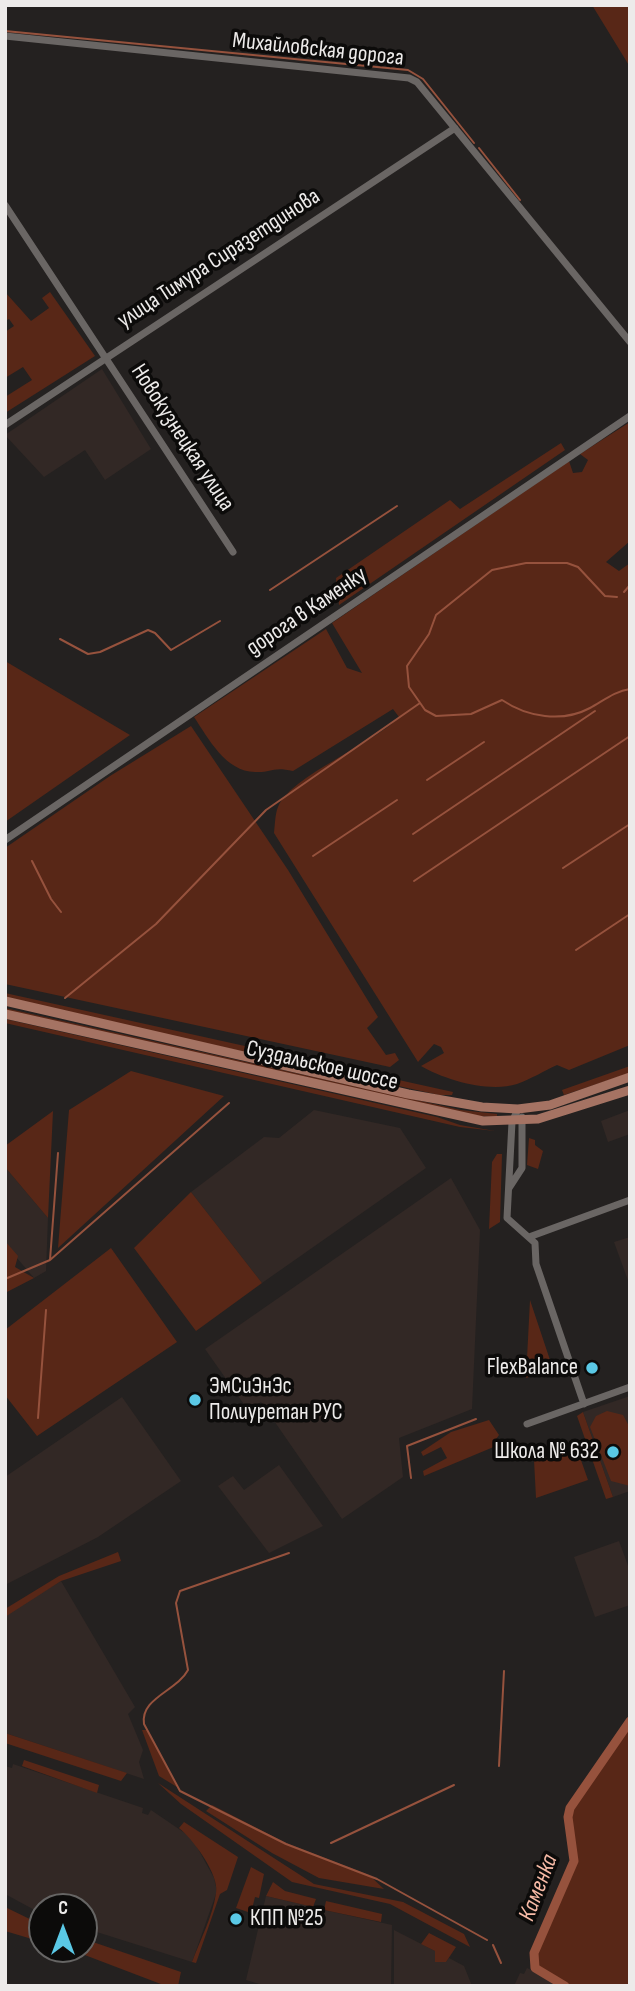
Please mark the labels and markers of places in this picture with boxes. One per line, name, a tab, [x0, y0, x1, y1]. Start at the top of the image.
place label: FlexBalance	[487, 1354, 578, 1382]
marker: FlexBalance	[584, 1360, 600, 1376]
place label: ЭмСиЭнЭс Полиуретан РУС	[209, 1373, 343, 1427]
marker: ЭмСиЭнЭс Полиуретан РУС	[187, 1392, 203, 1408]
place label: Школа № 632	[494, 1438, 599, 1466]
marker: Школа № 632	[605, 1444, 621, 1460]
place label: КПП №25	[250, 1905, 323, 1933]
marker: КПП №25	[228, 1911, 244, 1927]

